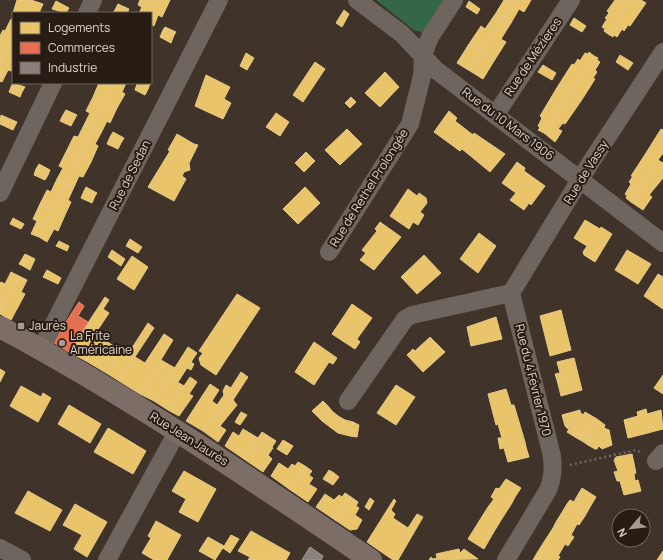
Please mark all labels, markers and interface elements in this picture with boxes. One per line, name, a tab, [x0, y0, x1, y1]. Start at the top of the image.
legend	[12, 12, 152, 84]
street label: Rue de Mézieres	[500, 14, 565, 99]
text: Logements	[48, 19, 110, 36]
text: Commerces	[48, 39, 115, 56]
text: Industrie	[48, 59, 97, 76]
street label: Rue du 10 Mars 1906	[459, 83, 558, 164]
street label: Rue de Rethel Prolongée	[325, 126, 412, 250]
street label: Rue de Vassy	[559, 136, 612, 207]
street label: Rue de Sedan	[105, 137, 154, 212]
place label: Jaurès	[29, 317, 66, 334]
marker: Jaurès	[16, 321, 26, 331]
street label: Rue du 4 Février 1970	[511, 322, 556, 438]
place label: La Frite Américaine	[70, 327, 132, 358]
marker: La Frite Américaine	[57, 338, 67, 348]
street label: Rue Jean Jaurès	[147, 408, 232, 470]
north arrow	[611, 508, 651, 548]
text: N	[613, 526, 630, 540]

